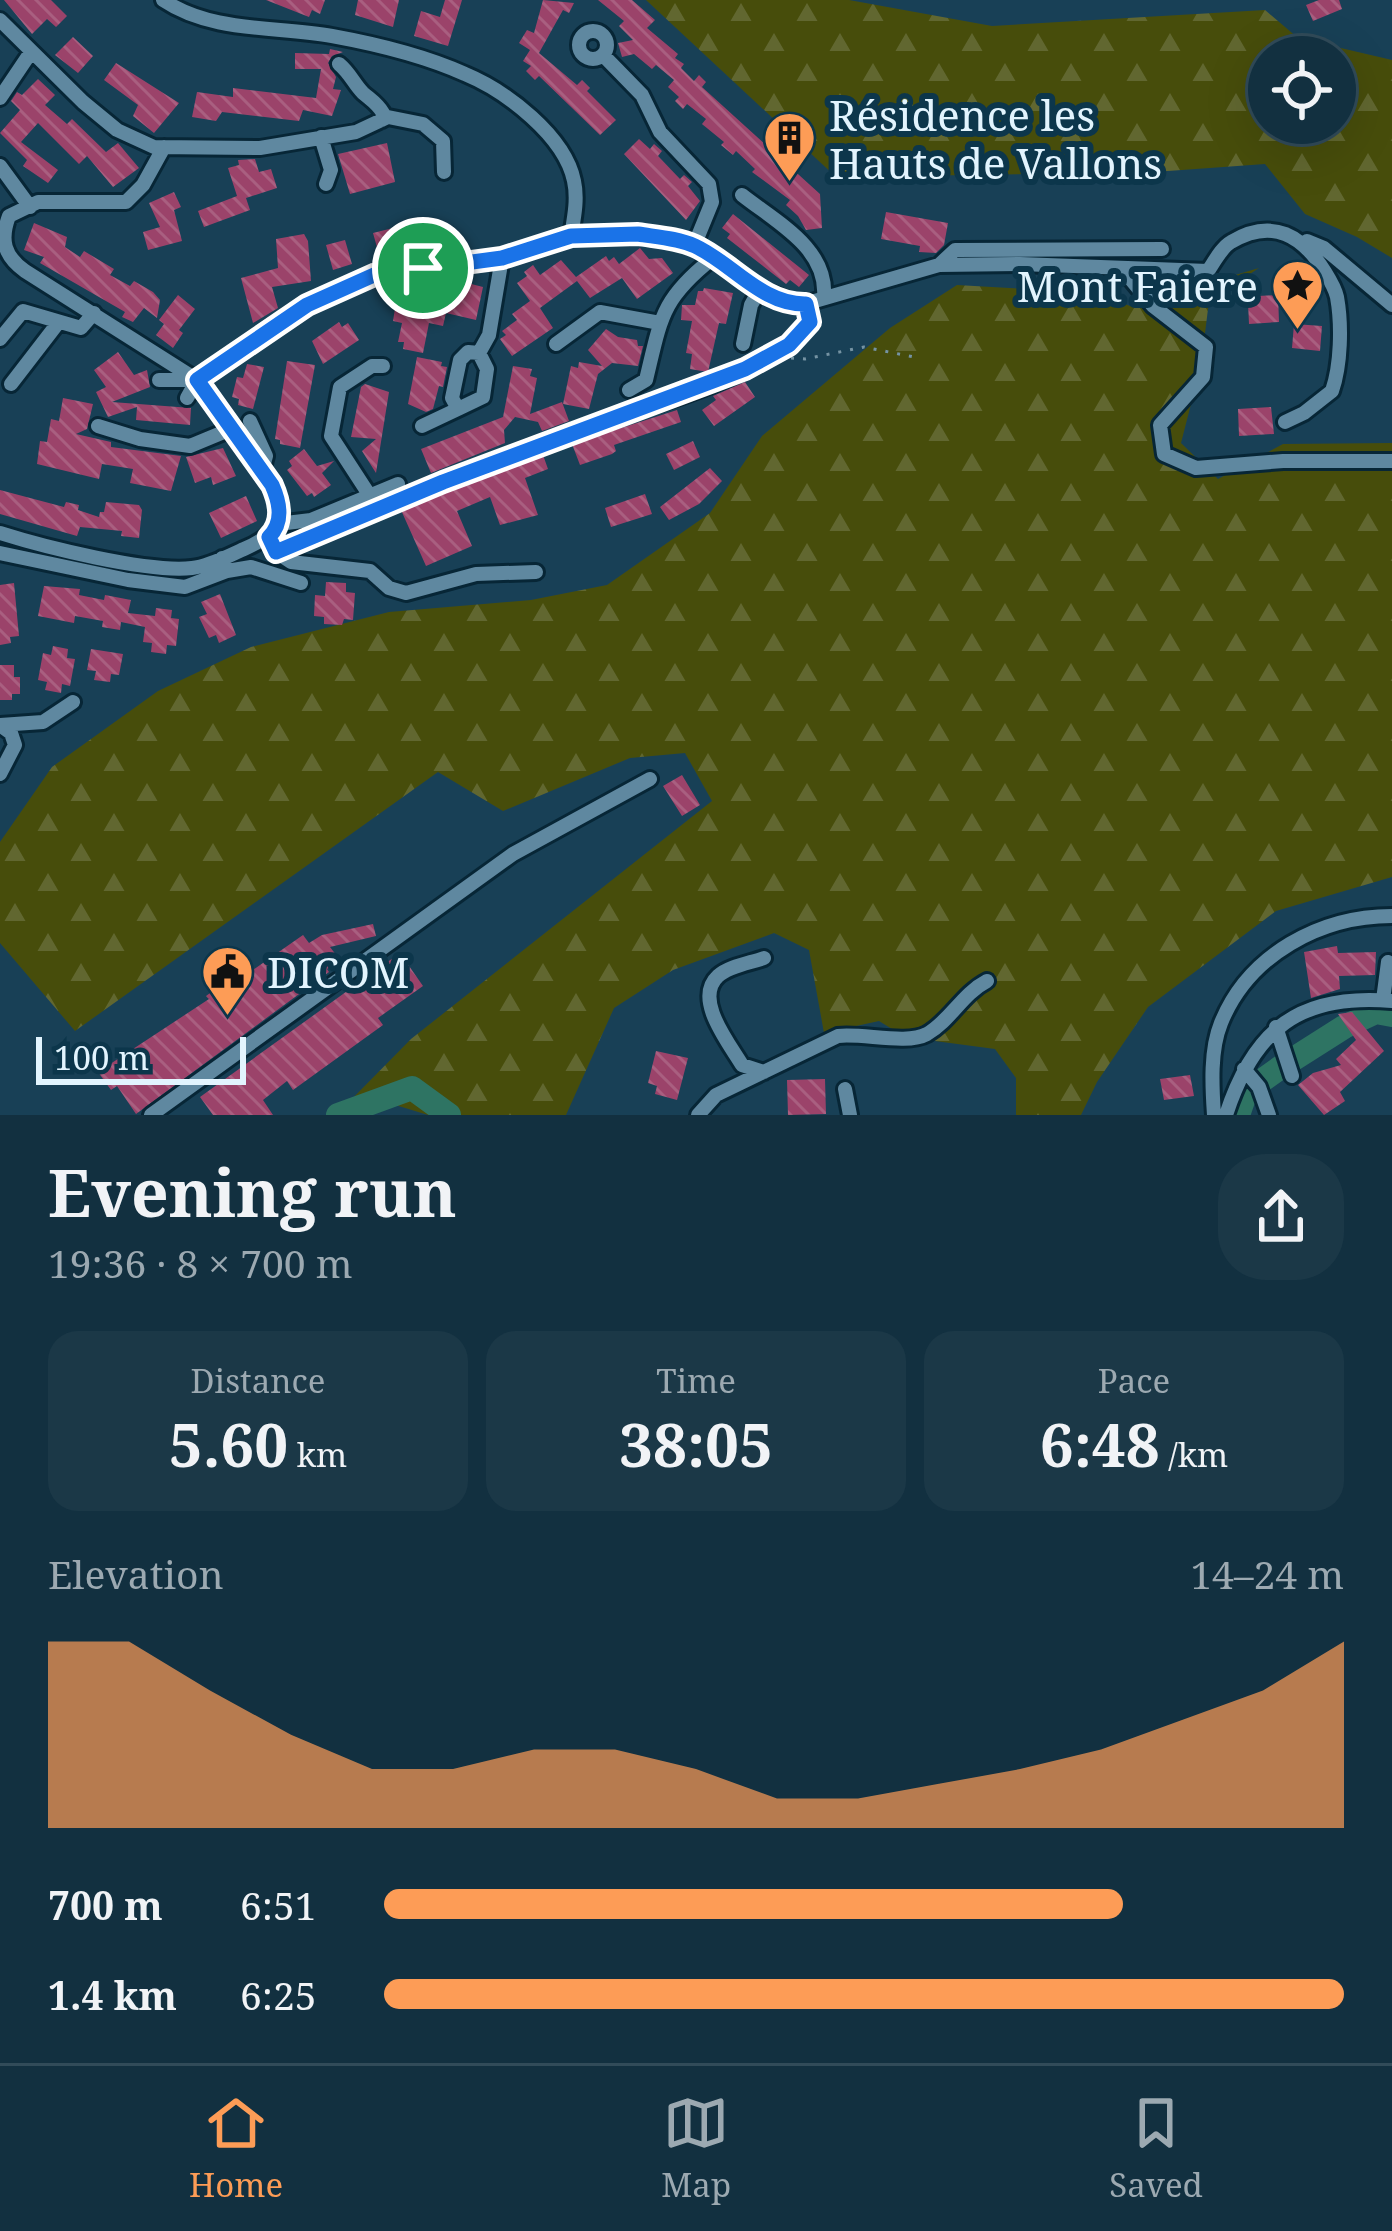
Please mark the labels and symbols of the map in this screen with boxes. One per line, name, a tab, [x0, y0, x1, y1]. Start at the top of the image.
place label: Résidence les Hauts de Vallons	[829, 86, 1162, 191]
building icon: Résidence les Hauts de Vallons	[762, 110, 818, 184]
pin	[372, 217, 474, 319]
place label: Mont Faiere	[1017, 257, 1258, 314]
place icon: Mont Faiere	[1269, 257, 1325, 331]
public building icon: DICOM	[200, 943, 256, 1017]
place label: DICOM	[267, 943, 409, 1000]
scale bar	[36, 1031, 246, 1084]

